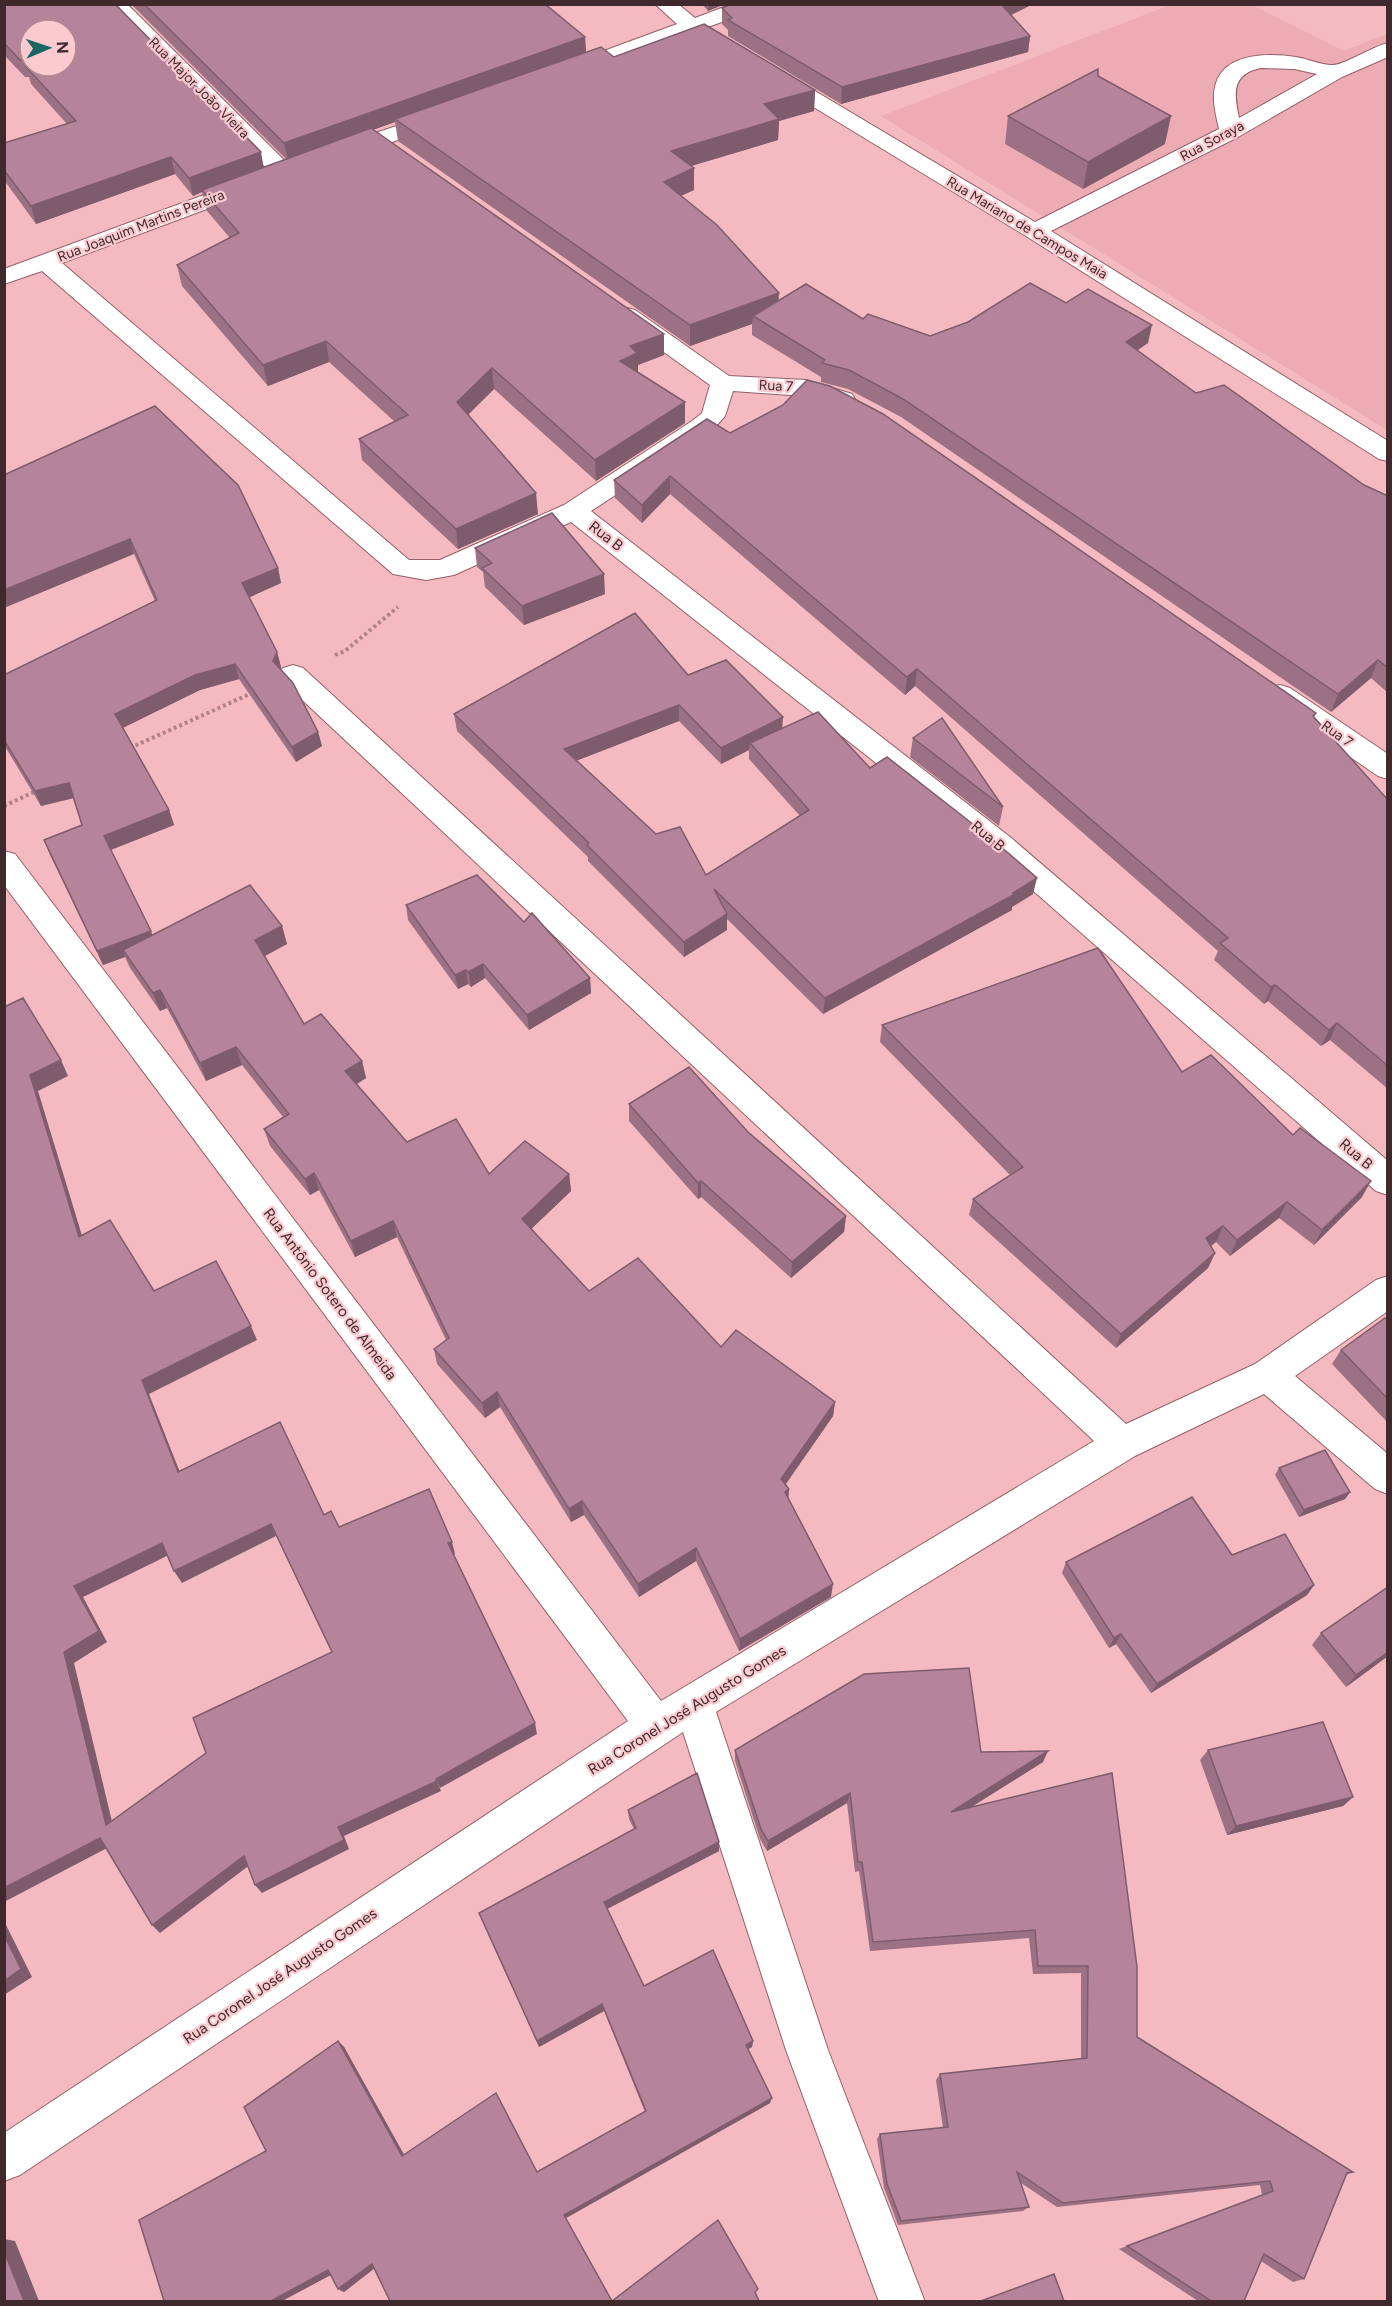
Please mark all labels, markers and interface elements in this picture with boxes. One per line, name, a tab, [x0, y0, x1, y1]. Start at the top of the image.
north arrow	[18, 18, 78, 78]
street label: Rua Major João Vieira	[145, 34, 253, 142]
text: N	[53, 41, 72, 54]
street label: Rua Soraya	[1177, 117, 1247, 165]
street label: Rua Mariano de Campos Maia	[943, 173, 1111, 283]
street label: Rua Joaquim Martins Pereira	[55, 186, 227, 266]
street label: Rua 7	[758, 377, 794, 395]
street label: Rua B	[585, 517, 627, 555]
street label: Rua 7	[1318, 717, 1356, 751]
street label: Rua B	[967, 817, 1009, 855]
street label: Rua B	[1336, 1135, 1376, 1173]
street label: Rua Antônio Sotero de Almeida	[259, 1205, 401, 1383]
street label: Rua Coronel José Augusto Gomes	[585, 1641, 789, 1779]
street label: Rua Coronel José Augusto Gomes	[180, 1904, 380, 2048]

